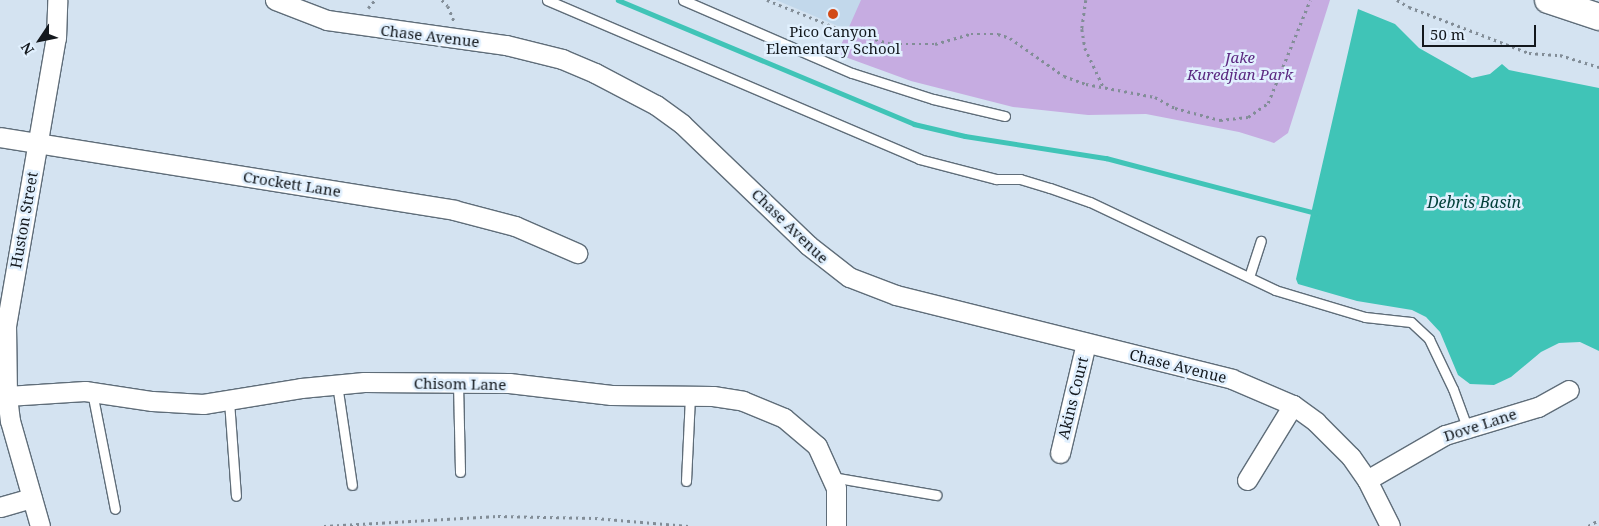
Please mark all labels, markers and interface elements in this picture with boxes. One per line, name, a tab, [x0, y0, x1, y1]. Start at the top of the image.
marker: Pico Canyon Elementary School	[827, 8, 839, 20]
north arrow	[15, 15, 65, 65]
scale bar	[1424, 15, 1538, 47]
street label: Chase Avenue	[380, 21, 480, 51]
place label: Pico Canyon Elementary School	[766, 22, 900, 57]
text: 50 m	[1430, 24, 1465, 44]
text: N	[16, 39, 38, 59]
park label: Jake Kuredjian Park	[1187, 48, 1293, 83]
street label: Crockett Lane	[242, 167, 342, 201]
street label: Huston Street	[7, 170, 41, 270]
street label: Chase Avenue	[748, 185, 832, 267]
water label: Debris Basin	[1427, 192, 1521, 212]
street label: Chase Avenue	[1128, 345, 1228, 387]
street label: Akins Court	[1054, 355, 1092, 441]
street label: Chisom Lane	[414, 374, 506, 394]
street label: Dove Lane	[1441, 405, 1519, 445]

